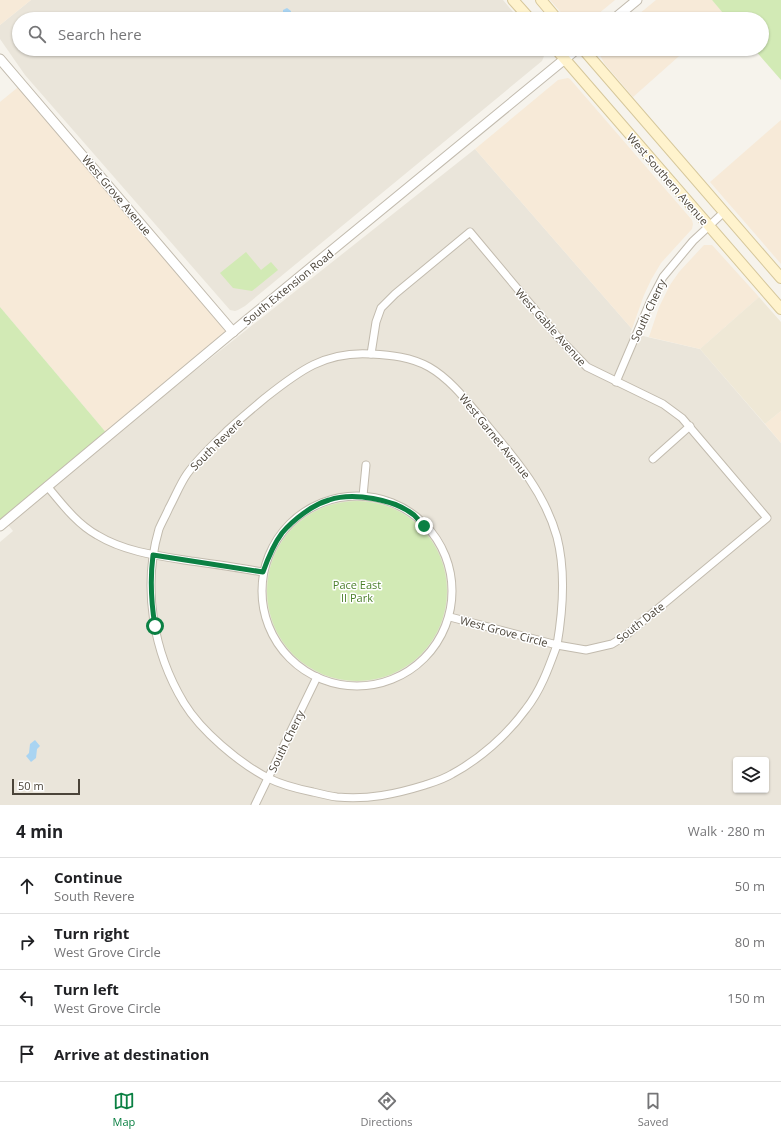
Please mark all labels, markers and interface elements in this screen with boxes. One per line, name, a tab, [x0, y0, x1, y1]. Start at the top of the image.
search box	[12, 12, 769, 56]
icon: search	[26, 23, 48, 45]
text: Search here	[58, 24, 142, 44]
street label: West Southern Avenue	[624, 130, 712, 228]
street label: West Grove Avenue	[79, 152, 155, 238]
street label: South Extension Road	[240, 246, 336, 328]
street label: South Cherry	[627, 276, 669, 344]
street label: West Gable Avenue	[512, 285, 590, 369]
street label: West Garnet Avenue	[456, 390, 534, 482]
street label: South Revere	[187, 415, 245, 473]
route end	[415, 517, 433, 535]
park label: Pace East II Park	[333, 577, 381, 605]
street label: South Date	[613, 599, 667, 645]
street label: West Grove Circle	[458, 612, 550, 650]
route start	[146, 617, 164, 635]
street label: South Cherry	[265, 707, 308, 775]
map controls	[733, 757, 769, 793]
button: layers	[733, 757, 769, 793]
scale bar	[12, 777, 80, 796]
text: 50 m	[18, 778, 44, 793]
text: 4 min	[16, 820, 63, 843]
text: Walk · 280 m	[688, 822, 765, 840]
text: Continue	[54, 867, 122, 887]
icon: ahead	[16, 875, 38, 897]
text: 50 m	[735, 877, 765, 895]
text: South Revere	[54, 887, 135, 905]
text: Turn right	[54, 923, 129, 943]
icon: right	[16, 931, 38, 953]
text: 80 m	[735, 933, 765, 951]
text: West Grove Circle	[54, 943, 161, 961]
text: Turn left	[54, 979, 119, 999]
icon: left	[16, 987, 38, 1009]
text: 150 m	[727, 989, 765, 1007]
text: West Grove Circle	[54, 999, 161, 1017]
icon: arrive	[16, 1043, 38, 1065]
text: Arrive at destination	[54, 1044, 209, 1064]
tab: Map	[113, 1090, 135, 1129]
tab: Directions	[361, 1090, 413, 1129]
tab: Saved	[638, 1090, 668, 1129]

